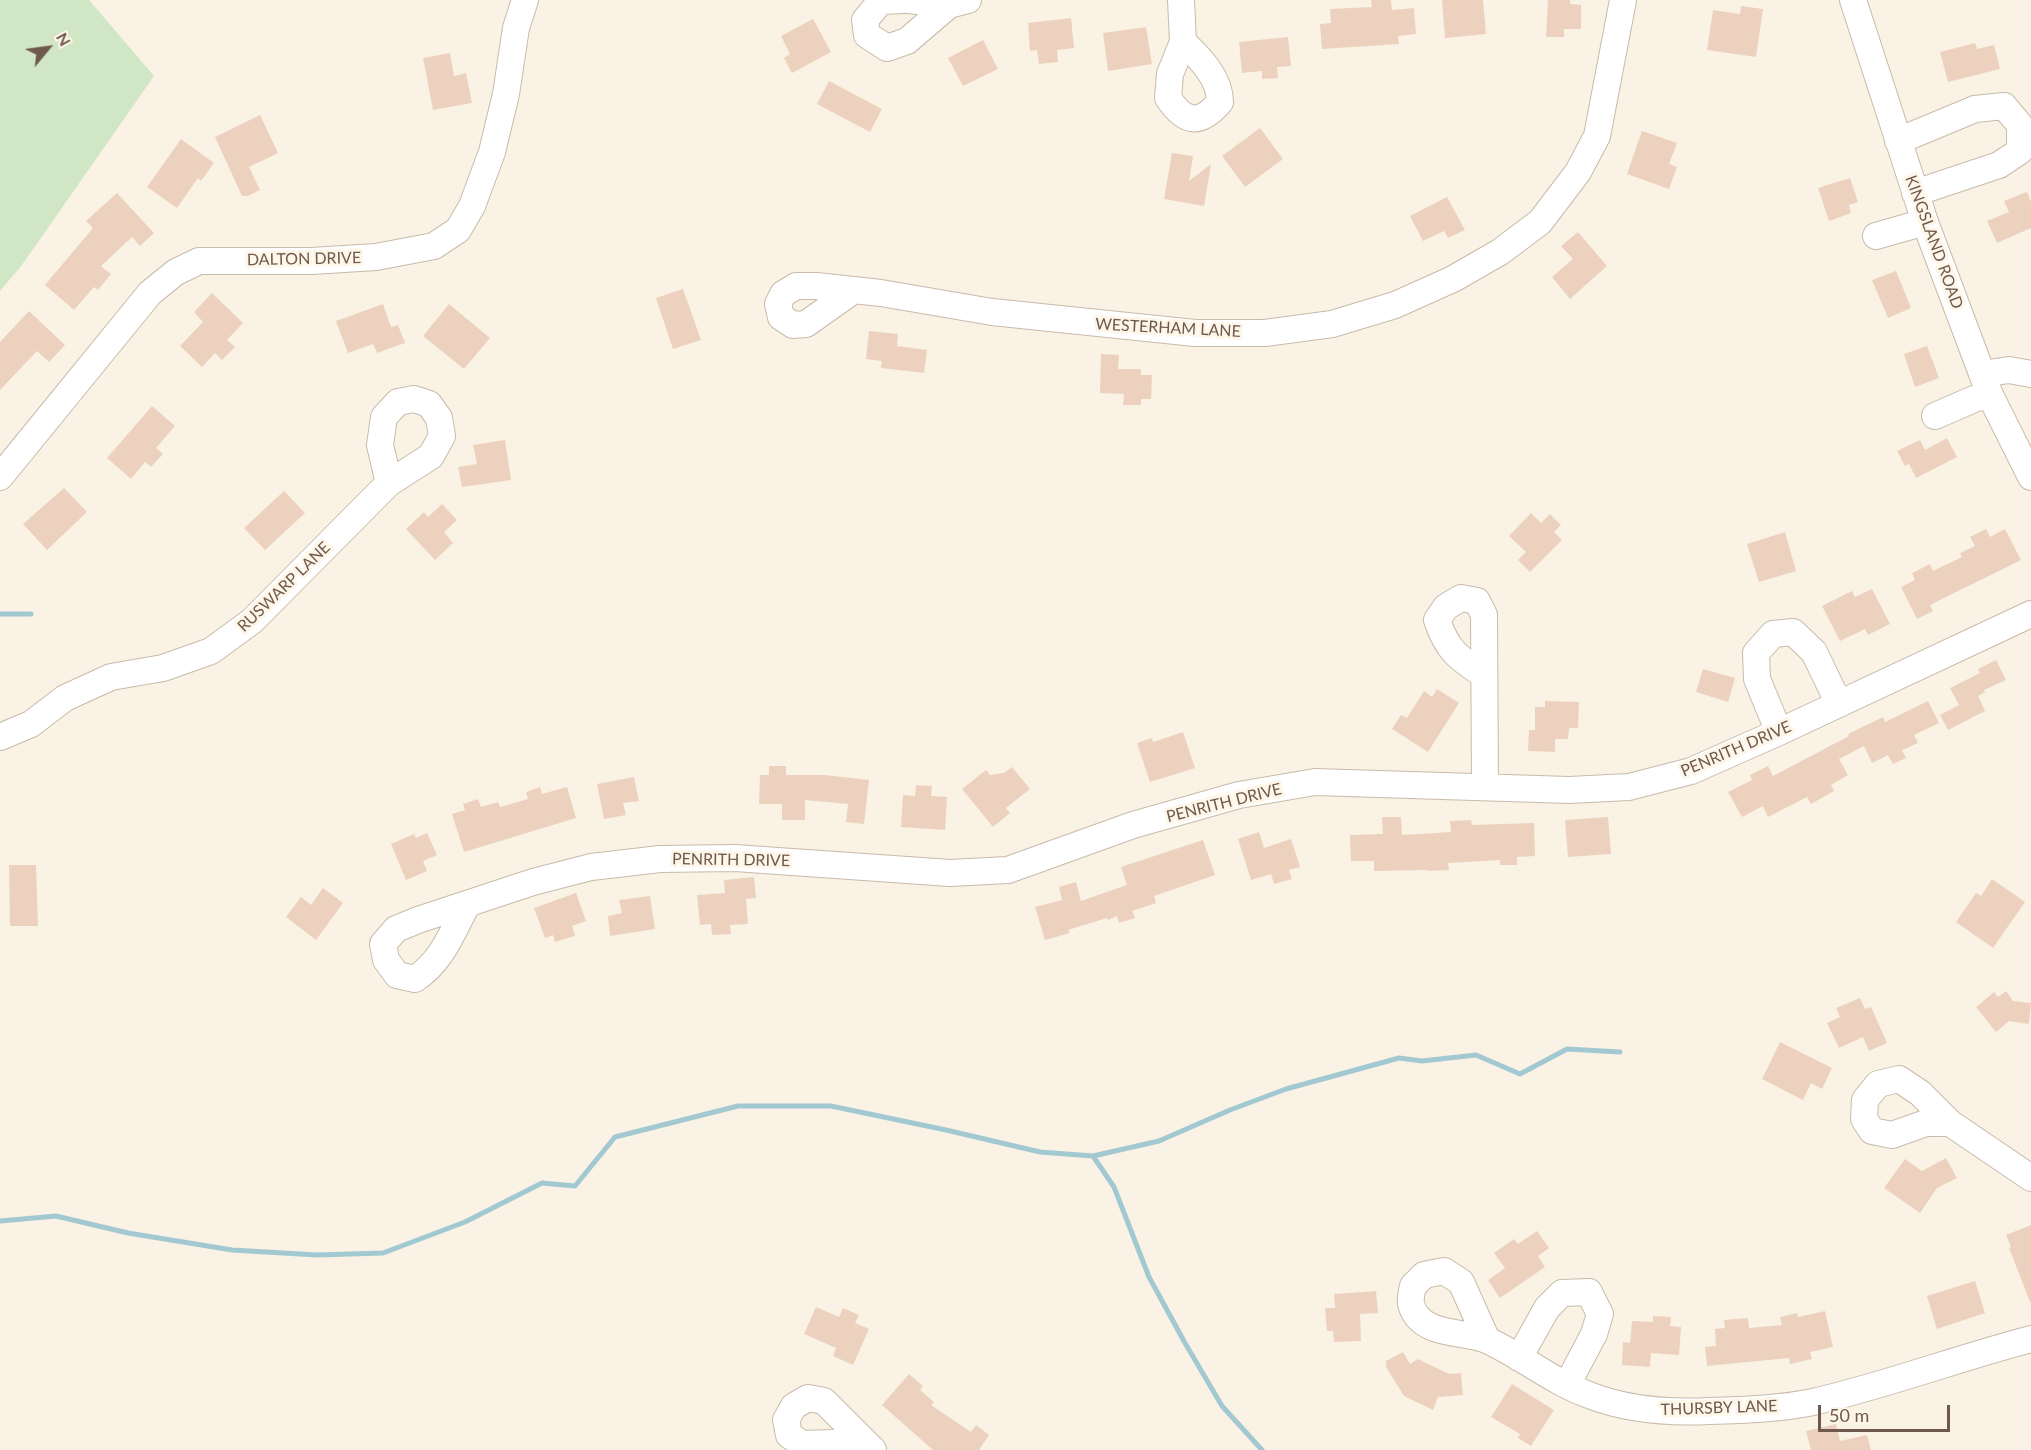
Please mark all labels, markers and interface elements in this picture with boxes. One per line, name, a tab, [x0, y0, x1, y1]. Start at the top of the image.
north arrow	[18, 18, 78, 78]
text: N	[53, 29, 75, 49]
street label: KINGSLAND ROAD	[1901, 173, 1967, 311]
street label: DALTON DRIVE	[247, 248, 361, 270]
street label: WESTERHAM LANE	[1095, 315, 1241, 341]
street label: RUSWARP LANE	[234, 538, 334, 636]
street label: PENRITH DRIVE	[1678, 717, 1794, 781]
street label: PENRITH DRIVE	[1164, 779, 1284, 827]
street label: PENRITH DRIVE	[672, 849, 790, 871]
scale bar	[1821, 1393, 1953, 1431]
street label: THURSBY LANE	[1660, 1396, 1778, 1420]
text: 50 m	[1829, 1404, 1869, 1426]

